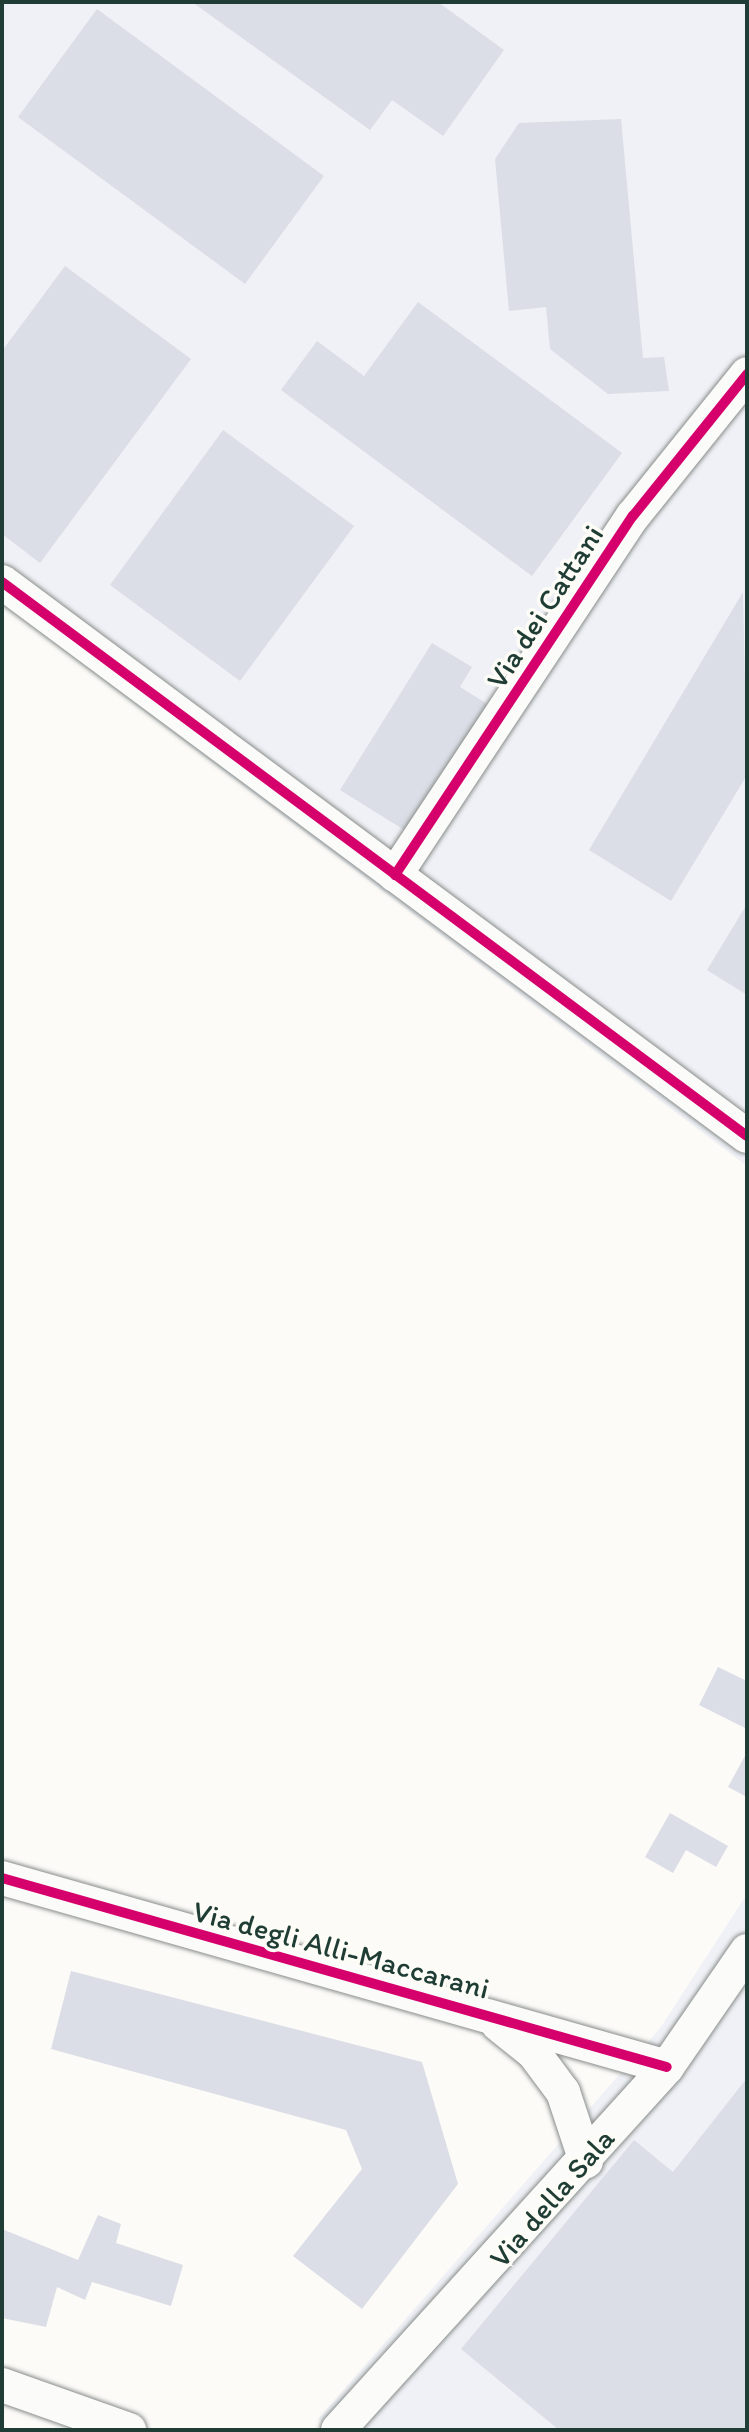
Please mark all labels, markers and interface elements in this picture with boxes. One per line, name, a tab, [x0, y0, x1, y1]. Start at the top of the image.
street label: Via dei Cattani	[479, 519, 611, 695]
street label: Via degli Alli-Maccarani	[189, 1893, 493, 2007]
street label: Via della Sala	[482, 2121, 622, 2275]

